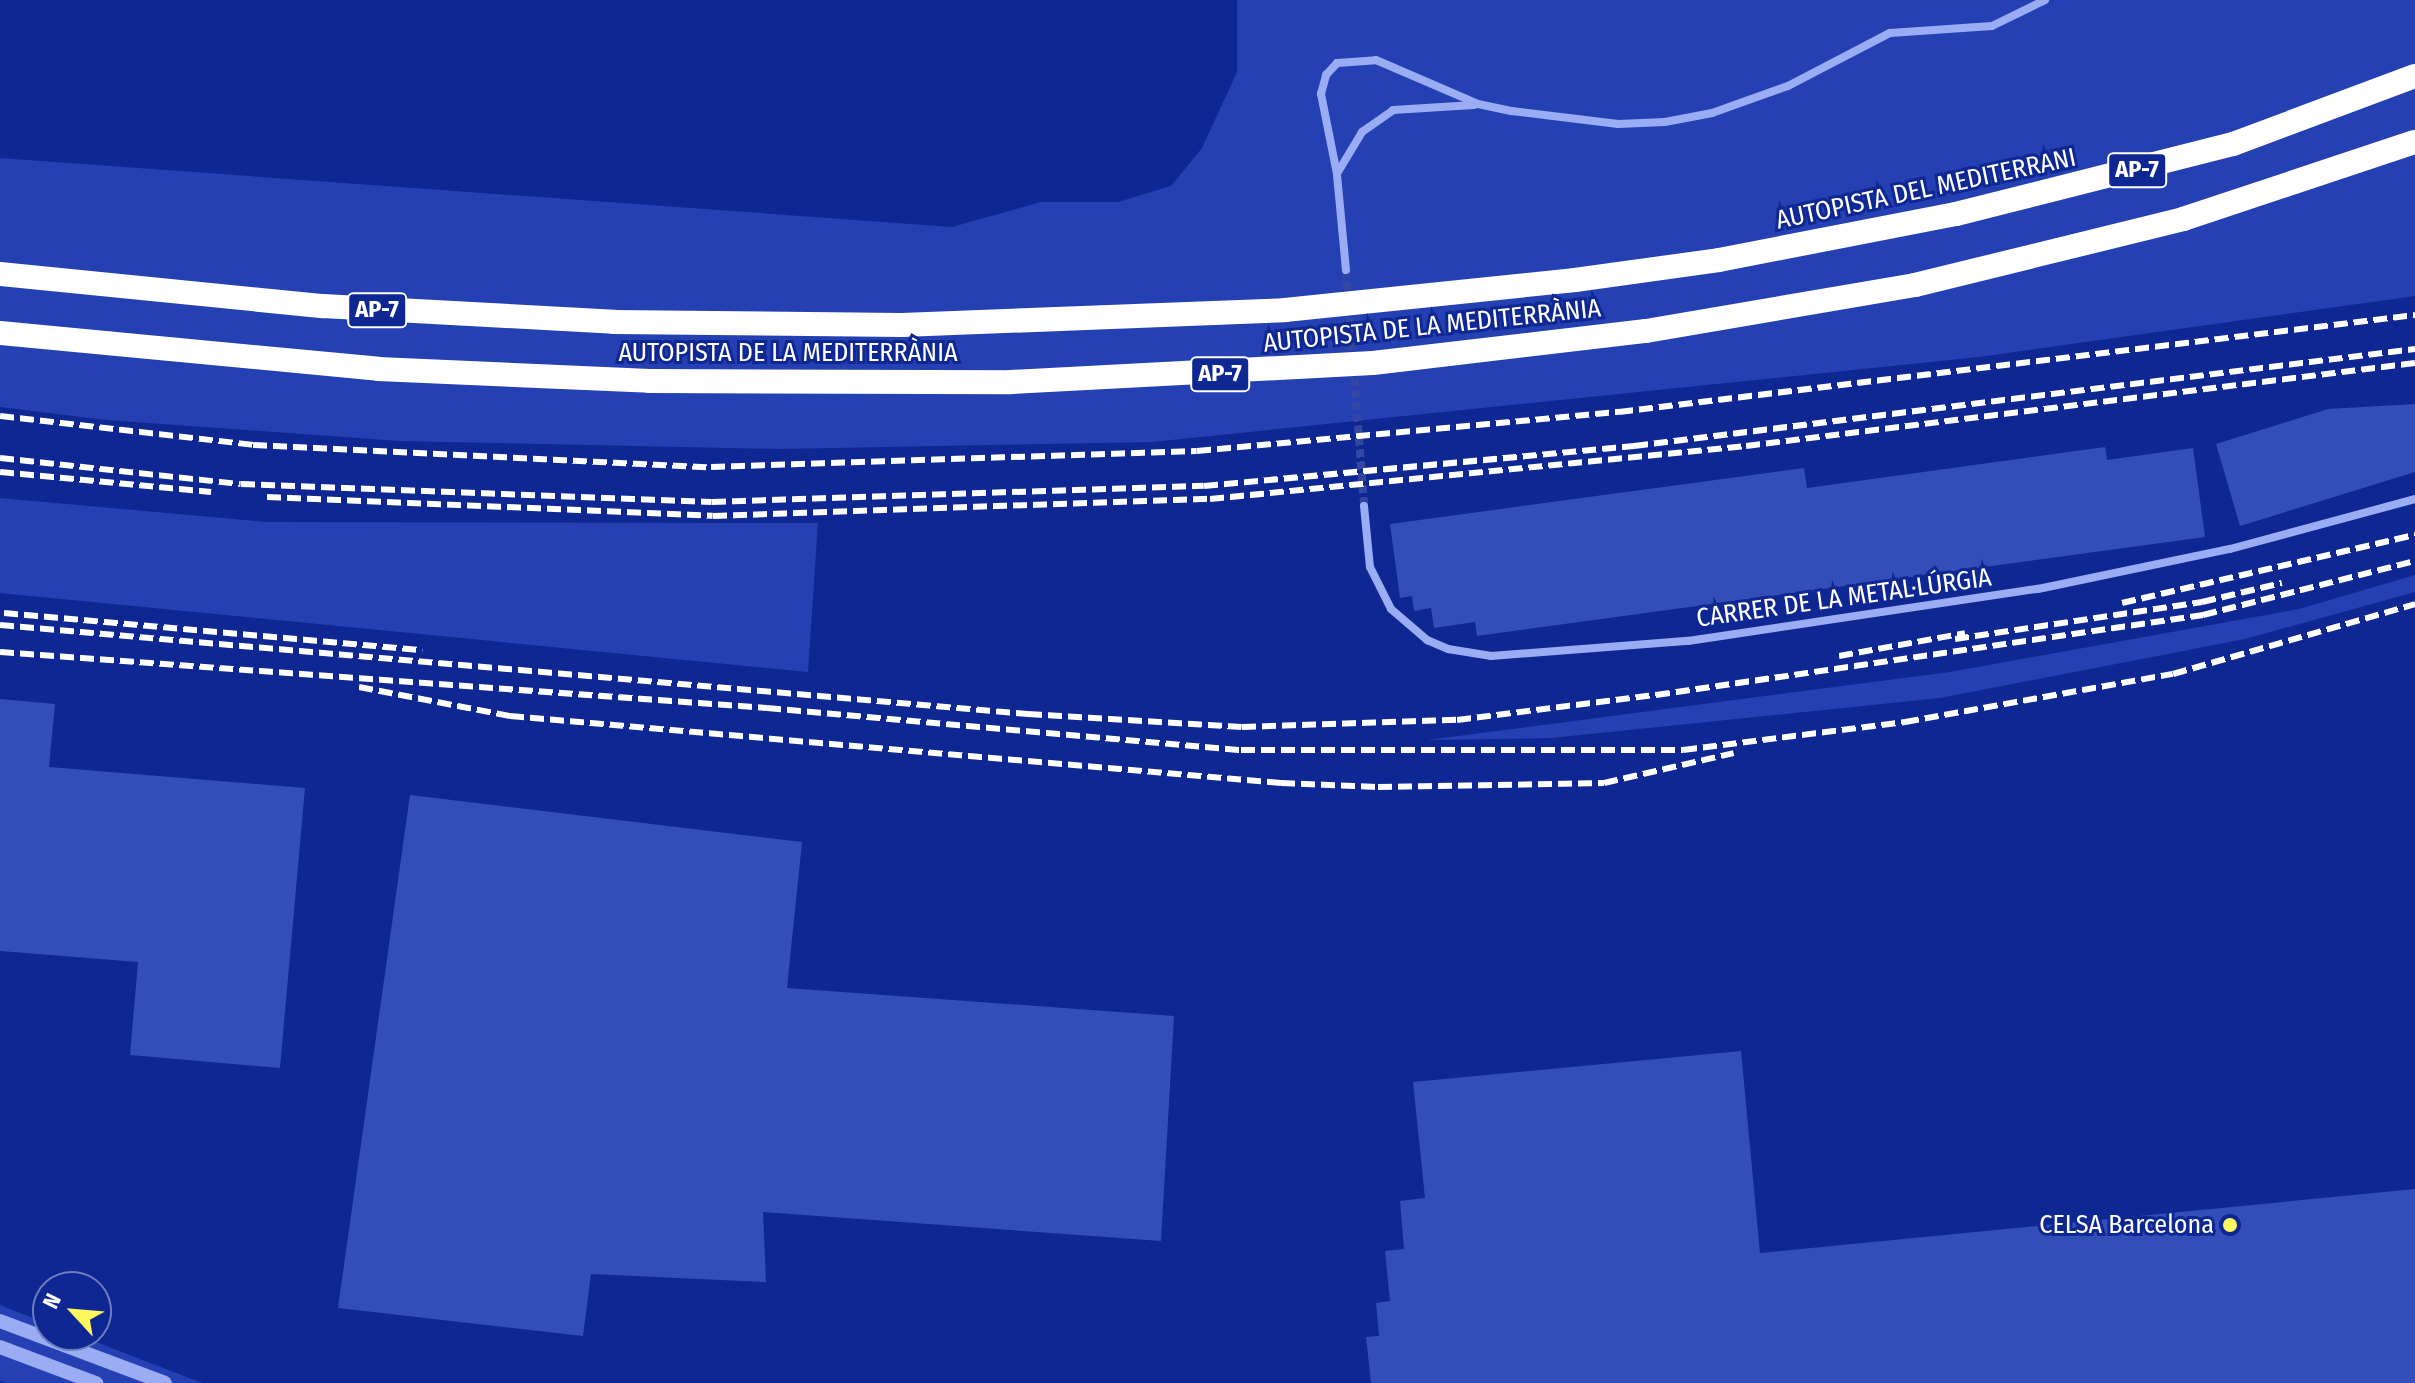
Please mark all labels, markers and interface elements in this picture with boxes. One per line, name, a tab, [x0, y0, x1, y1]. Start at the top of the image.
street label: AUTOPISTA DEL MEDITERRANI	[1773, 142, 2079, 236]
road number: AP-7	[2107, 150, 2167, 190]
road number: AP-7	[347, 290, 407, 330]
street label: AUTOPISTA DE LA MEDITERRÀNIA	[1262, 293, 1602, 359]
street label: AUTOPISTA DE LA MEDITERRÀNIA	[618, 337, 958, 369]
road number: AP-7	[1190, 354, 1250, 394]
street label: CARRER DE LA METAL·LÚRGIA	[1695, 562, 1993, 634]
place label: CELSA Barcelona	[2039, 1209, 2214, 1241]
marker: CELSA Barcelona	[2221, 1216, 2239, 1234]
north arrow	[32, 1271, 112, 1351]
text: N	[37, 1289, 67, 1313]

